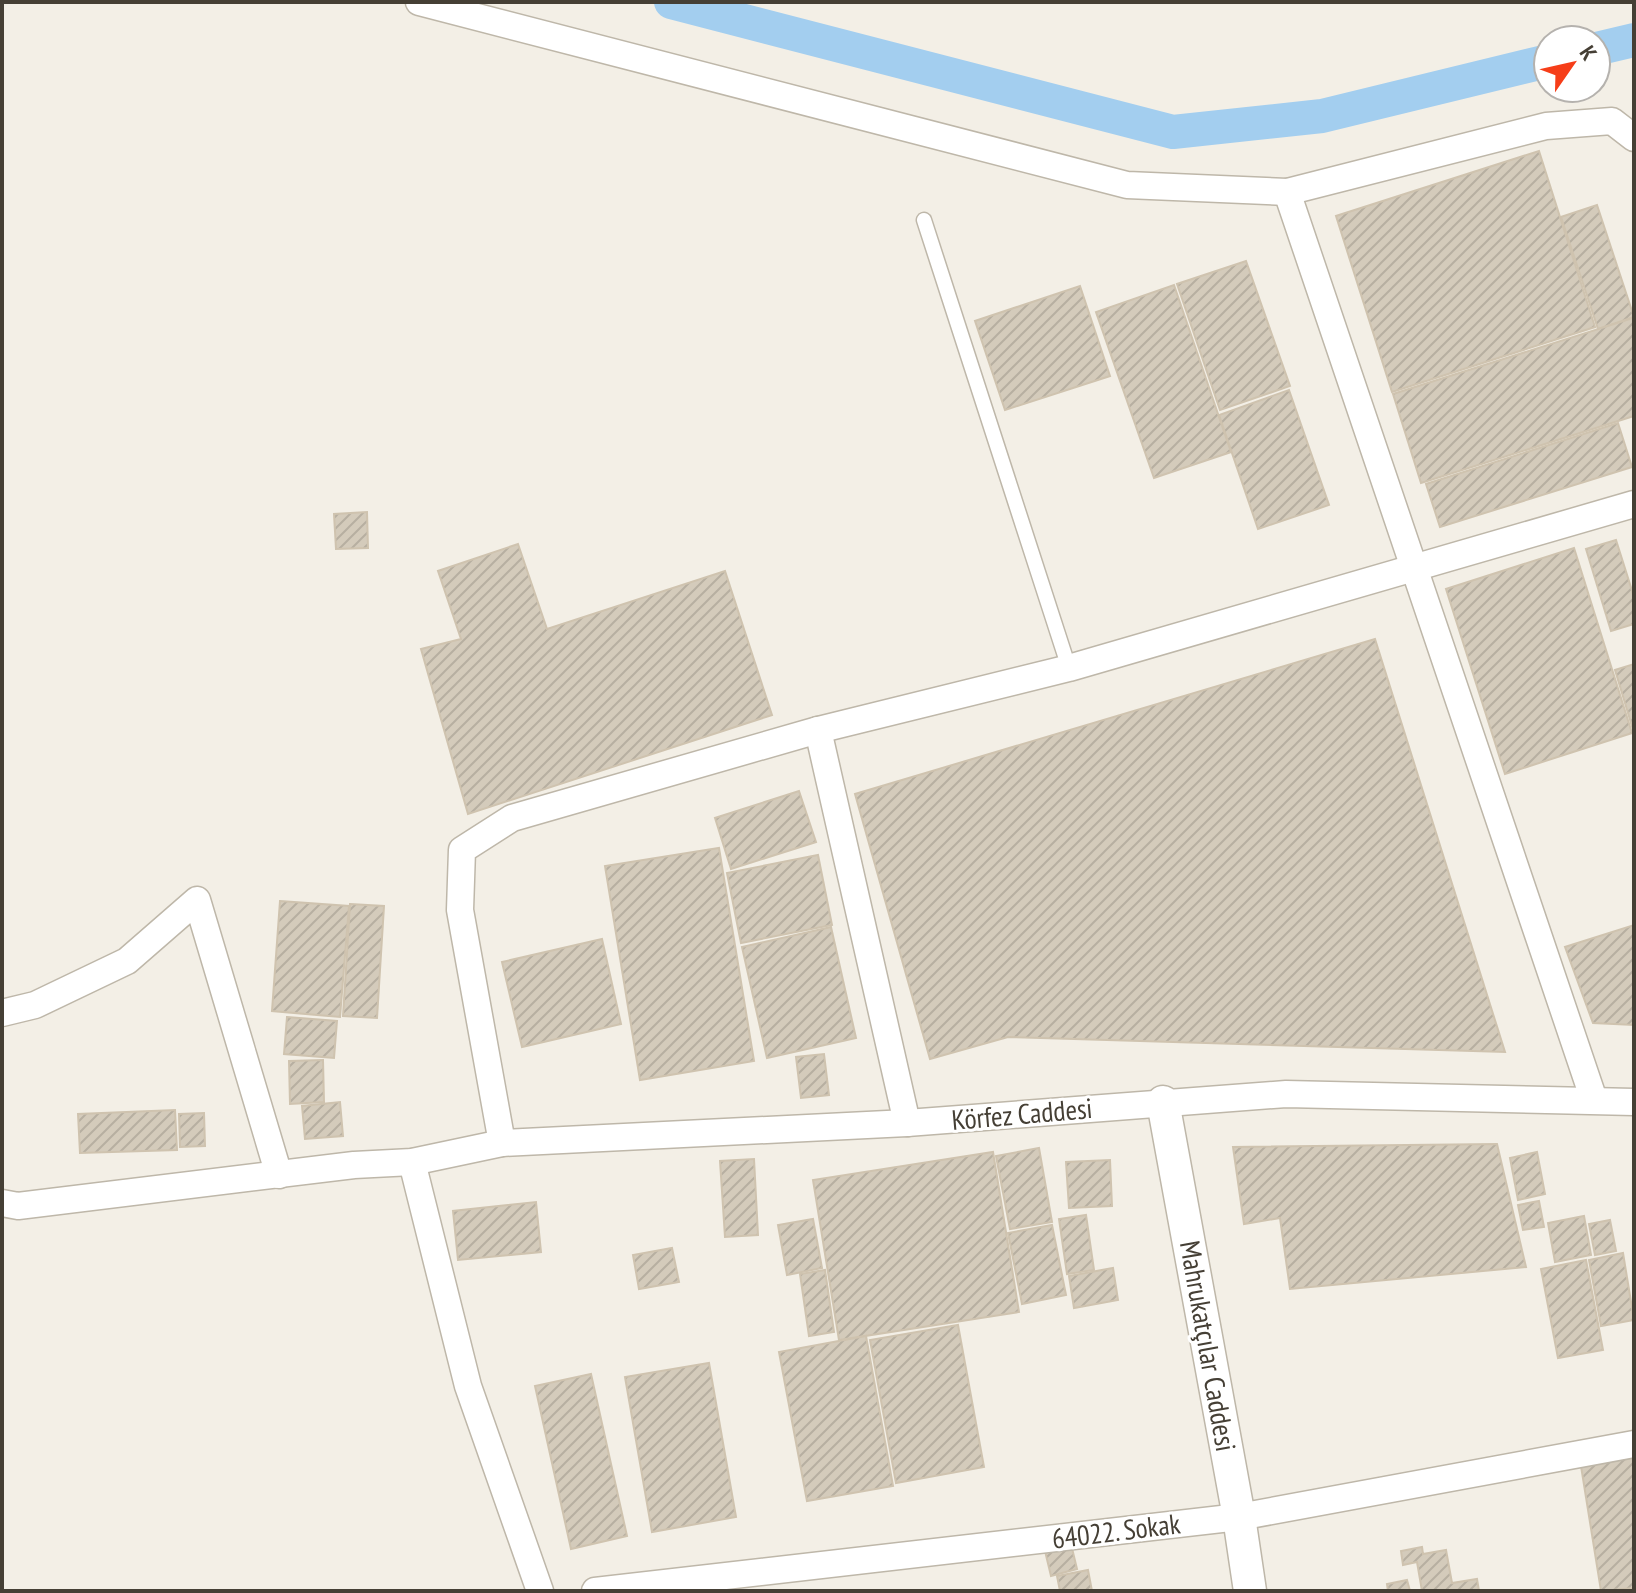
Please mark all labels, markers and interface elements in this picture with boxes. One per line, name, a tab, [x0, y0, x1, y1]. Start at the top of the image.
north arrow	[1532, 24, 1612, 104]
text: K	[1574, 40, 1604, 66]
street label: Körfez Caddesi	[950, 1089, 1094, 1138]
street label: Mahrukatçılar Caddesi	[1172, 1238, 1245, 1454]
street label: 64022. Sokak	[1050, 1504, 1182, 1557]

